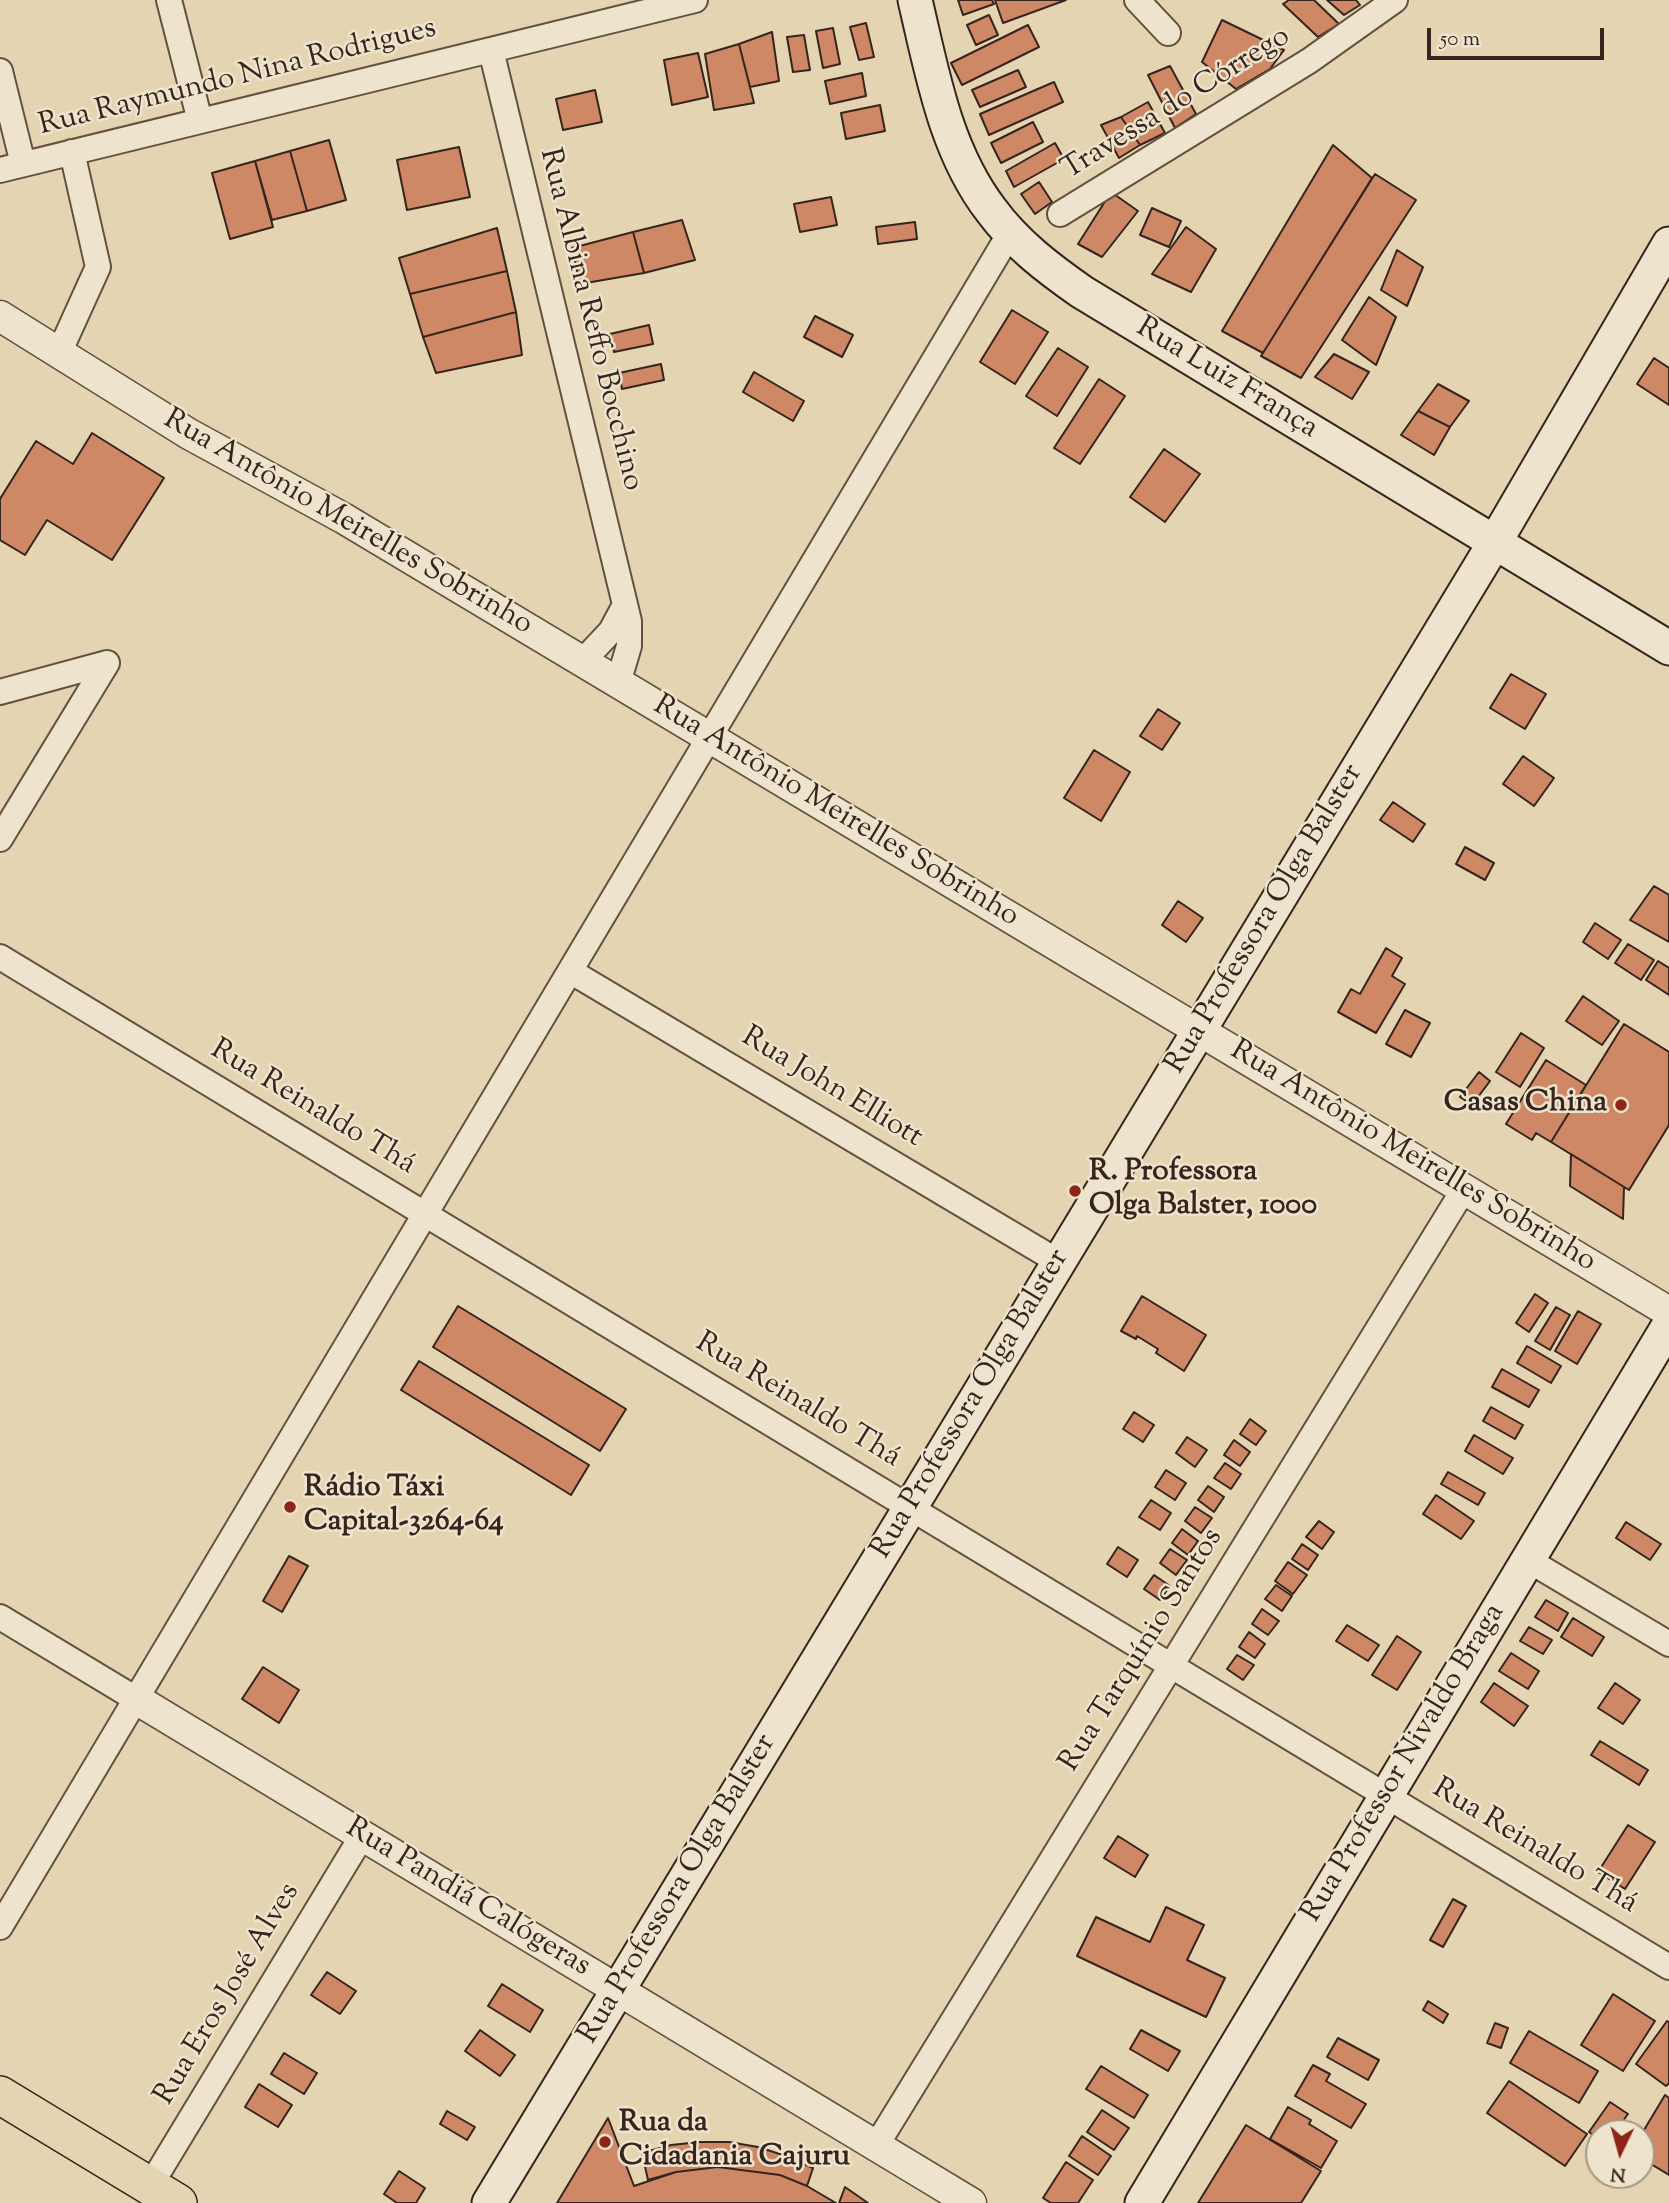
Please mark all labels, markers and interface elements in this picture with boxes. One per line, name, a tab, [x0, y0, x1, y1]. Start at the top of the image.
street label: Rua Raymundo Nina Rodrigues	[36, 12, 440, 146]
scale bar	[1431, 14, 1608, 58]
street label: Travessa do Córrego	[1056, 20, 1298, 190]
text: 50 m	[1440, 25, 1480, 55]
street label: Rua Albina Reffo Bocchino	[529, 145, 649, 495]
street label: Rua Luiz França	[1129, 312, 1323, 448]
street label: Rua Antônio Meirelles Sobrinho	[156, 403, 538, 645]
street label: Rua Antônio Meirelles Sobrinho	[646, 689, 1024, 937]
street label: Rua Professora Olga Balster	[1159, 759, 1373, 1081]
street label: Rua John Elliott	[734, 1021, 928, 1157]
street label: Rua Reinaldo Thá	[203, 1034, 421, 1184]
street label: Rua Antônio Meirelles Sobrinho	[1223, 1034, 1601, 1282]
place label: Casas China	[1444, 1087, 1607, 1123]
marker: Casas China	[1613, 1097, 1629, 1113]
place label: R. Professora Olga Balster, 1000	[1089, 1156, 1317, 1226]
marker: R. Professora Olga Balster, 1000	[1067, 1183, 1083, 1199]
street label: Rua Professora Olga Balster	[865, 1244, 1079, 1566]
street label: Rua Reinaldo Thá	[688, 1327, 906, 1477]
place label: Rádio Táxi Capital-3264-64	[304, 1472, 504, 1542]
marker: Rádio Táxi Capital-3264-64	[282, 1499, 298, 1515]
street label: Rua Tarquínio Santos	[1054, 1523, 1232, 1779]
street label: Rua Professor Nivaldo Braga	[1296, 1598, 1514, 1930]
street label: Rua Professora Olga Balster	[572, 1729, 786, 2051]
street label: Rua Reinaldo Thá	[1425, 1773, 1643, 1923]
street label: Rua Pandiá Calógeras	[338, 1812, 596, 1986]
street label: Rua Eros José Alves	[149, 1878, 309, 2112]
place label: Rua da Cidadania Cajuru	[619, 2107, 850, 2178]
north arrow	[1585, 2119, 1655, 2189]
marker: Rua da Cidadania Cajuru	[597, 2134, 613, 2150]
text: N	[1610, 2159, 1627, 2188]

